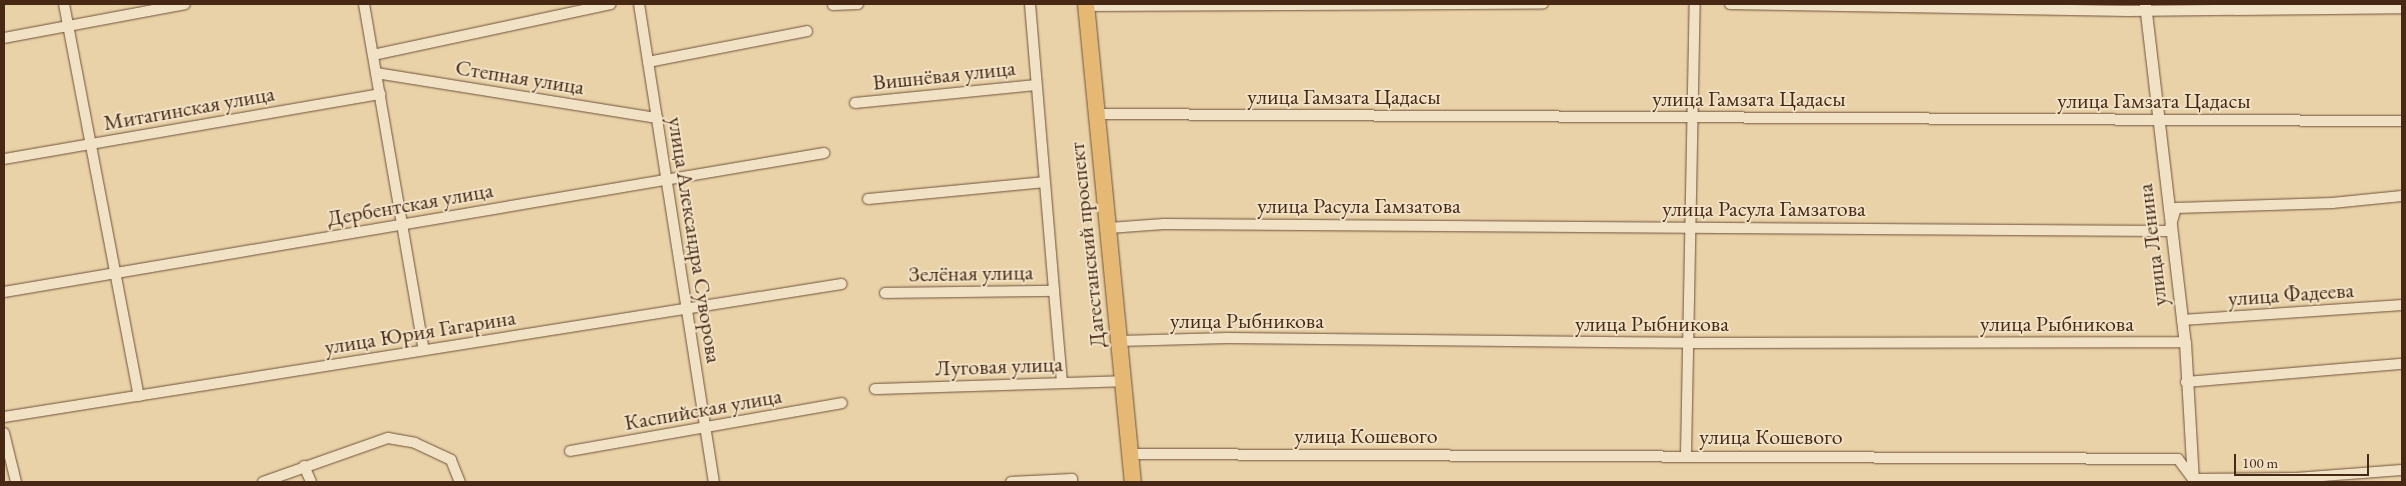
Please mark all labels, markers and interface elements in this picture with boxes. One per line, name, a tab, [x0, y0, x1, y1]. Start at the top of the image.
street label: Степная улица	[454, 54, 586, 100]
street label: Вишнёвая улица	[871, 54, 1017, 96]
street label: Митагинская улица	[101, 80, 277, 136]
street label: улица Гамзата Цадасы	[1247, 84, 1441, 110]
street label: улица Гамзата Цадасы	[1652, 86, 1846, 112]
street label: улица Гамзата Цадасы	[2057, 88, 2251, 114]
street label: улица Александра Суворова	[662, 115, 728, 365]
street label: Дагестанский проспект	[1063, 141, 1111, 349]
street label: Дербентская улица	[325, 176, 495, 232]
street label: улица Ленина	[2131, 182, 2173, 308]
street label: улица Расула Гамзатова	[1257, 193, 1461, 219]
street label: улица Расула Гамзатова	[1662, 196, 1866, 222]
street label: Зелёная улица	[908, 259, 1034, 287]
street label: улица Фадеева	[2227, 276, 2355, 312]
street label: улица Юрия Гагарина	[323, 304, 517, 360]
street label: улица Рыбникова	[1170, 308, 1324, 334]
street label: улица Рыбникова	[1575, 311, 1729, 337]
street label: улица Рыбникова	[1980, 311, 2134, 337]
street label: Луговая улица	[935, 351, 1063, 381]
street label: Каспийская улица	[622, 382, 784, 436]
street label: улица Кошевого	[1294, 423, 1438, 449]
street label: улица Кошевого	[1699, 424, 1843, 450]
scale bar	[2236, 444, 2371, 476]
text: 100 m	[2242, 453, 2278, 472]

